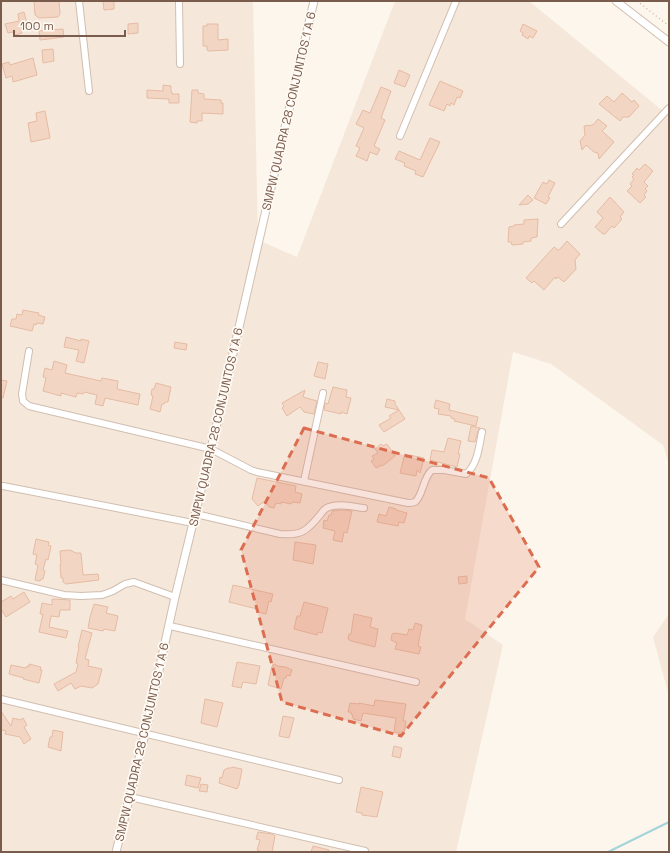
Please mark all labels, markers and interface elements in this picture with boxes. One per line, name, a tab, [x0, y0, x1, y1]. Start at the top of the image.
street label: SMPW QUADRA 28 CONJUNTOS 1 A 6	[258, 10, 320, 212]
scale bar	[14, 12, 125, 38]
text: 100 m	[20, 18, 54, 34]
street label: SMPW QUADRA 28 CONJUNTOS 1 A 6	[185, 326, 247, 528]
street label: SMPW QUADRA 28 CONJUNTOS 1 A 6	[111, 641, 173, 843]

